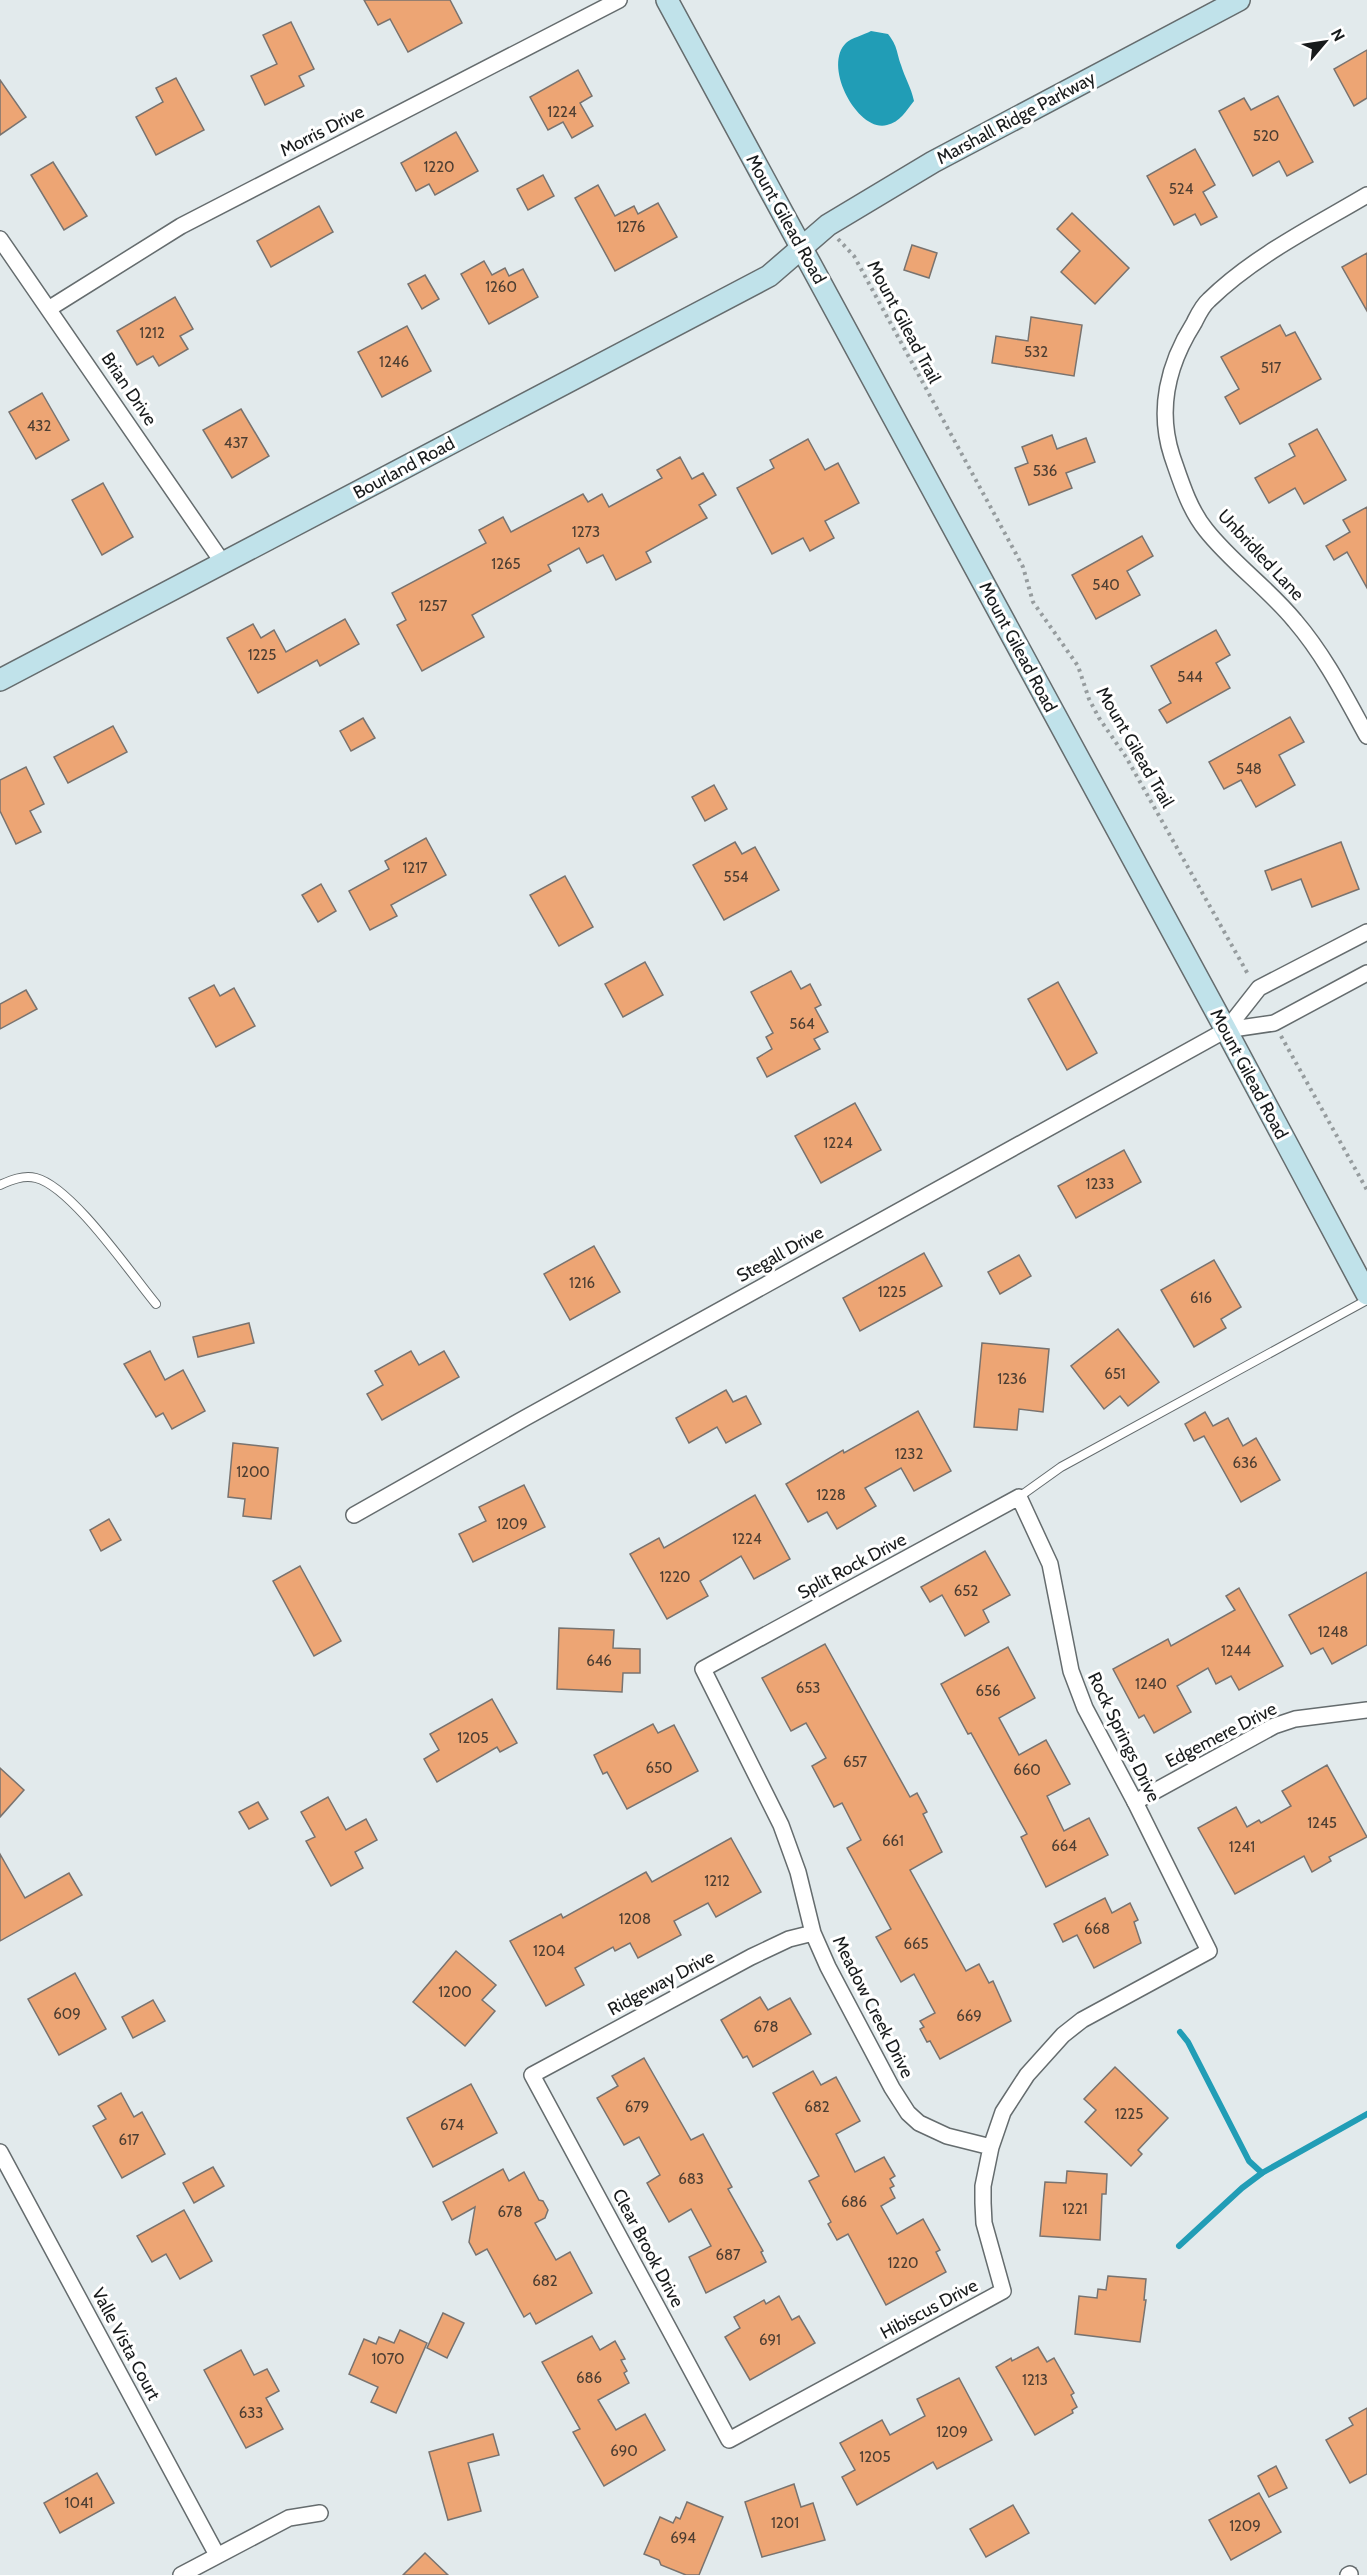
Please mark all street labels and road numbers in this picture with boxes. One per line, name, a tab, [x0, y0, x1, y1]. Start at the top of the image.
street label: Marshall Ridge Parkway	[933, 67, 1099, 169]
street label: Morris Drive	[276, 100, 368, 162]
street label: Mount Gilead Road	[741, 150, 831, 288]
street label: Mount Gilead Trail	[862, 257, 946, 388]
street label: Brian Drive	[97, 348, 161, 430]
street label: Bourland Road	[349, 432, 459, 504]
street label: Unbridled Lane	[1213, 505, 1309, 605]
street label: Mount Gilead Road	[974, 578, 1062, 716]
street label: Mount Gilead Trail	[1091, 683, 1179, 812]
street label: Mount Gilead Road	[1205, 1005, 1293, 1143]
street label: Stegall Drive	[733, 1221, 827, 1287]
street label: Split Rock Drive	[794, 1528, 910, 1604]
street label: Rock Springs Drive	[1083, 1669, 1165, 1805]
street label: Edgemere Drive	[1162, 1698, 1280, 1772]
street label: Meadow Creek Drive	[828, 1932, 918, 2082]
street label: Ridgeway Drive	[604, 1946, 718, 2020]
street label: Clear Brook Drive	[607, 2185, 689, 2311]
street label: Hibiscus Drive	[877, 2274, 981, 2344]
street label: Valle Vista Court	[87, 2284, 165, 2404]

